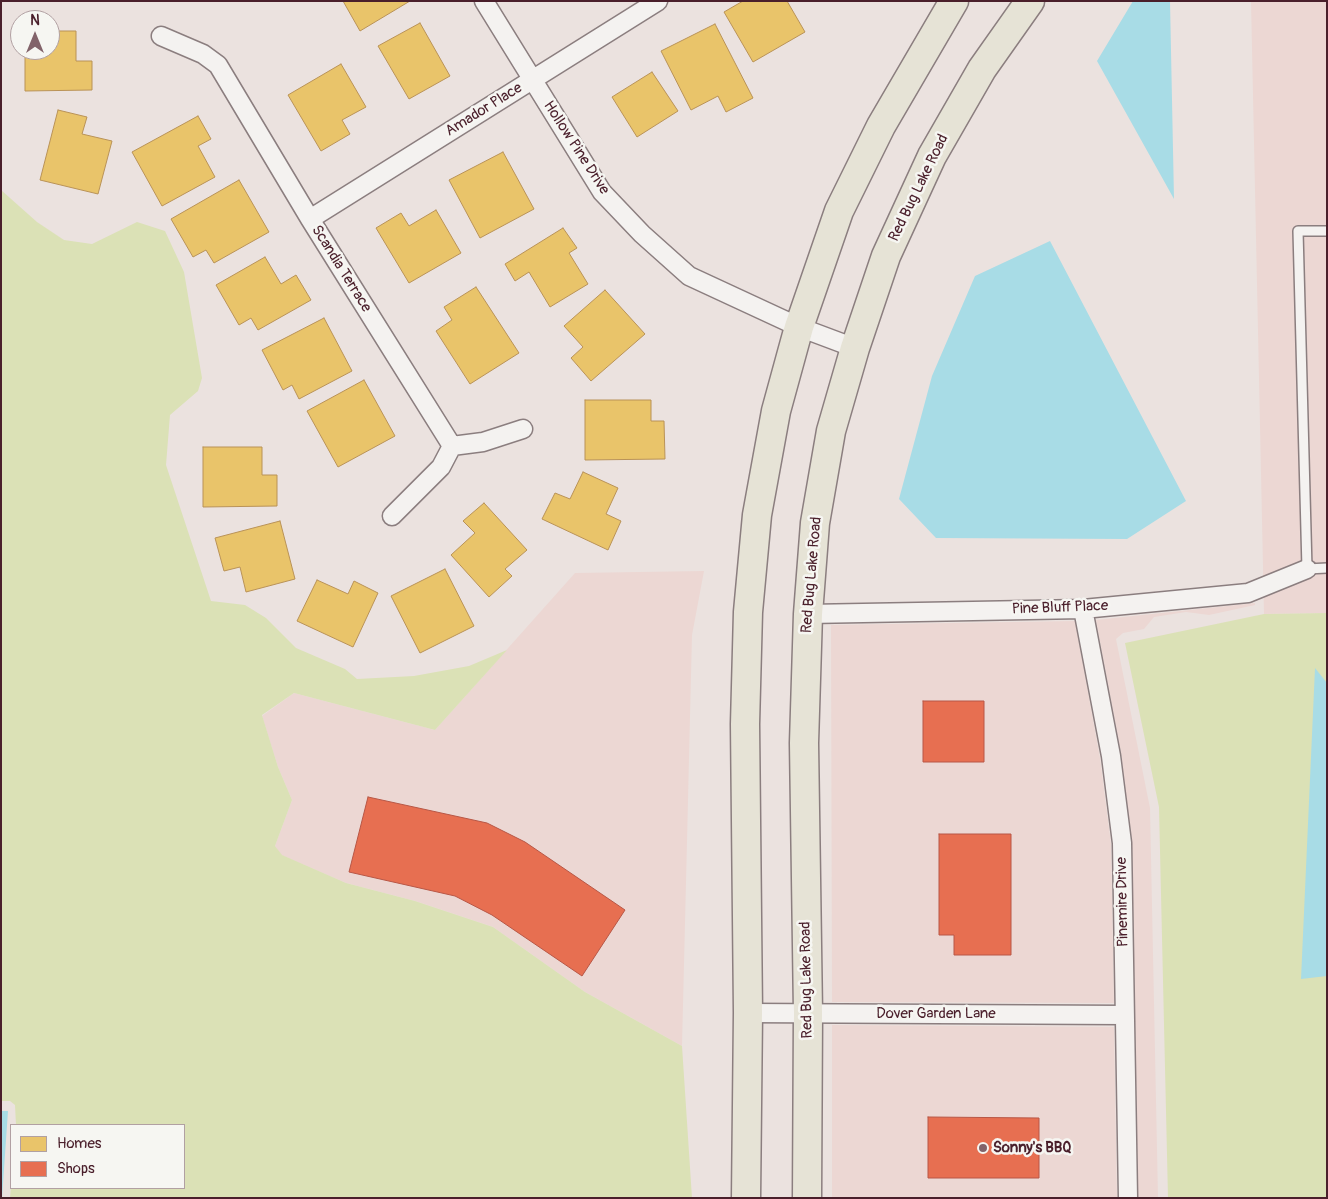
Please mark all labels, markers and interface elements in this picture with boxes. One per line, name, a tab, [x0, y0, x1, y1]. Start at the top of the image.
north arrow	[10, 10, 60, 60]
text: N	[30, 12, 40, 29]
street label: Amador Place	[442, 79, 526, 141]
street label: Hollow Pine Drive	[539, 98, 613, 198]
street label: Red Bug Lake Road	[885, 132, 953, 244]
street label: Scandia Terrace	[307, 222, 375, 316]
street label: Red Bug Lake Road	[798, 516, 826, 634]
street label: Pine Bluff Place	[1011, 597, 1109, 619]
street label: Pinemire Drive	[1113, 857, 1133, 947]
street label: Red Bug Lake Road	[797, 921, 817, 1039]
street label: Dover Garden Lane	[876, 1005, 996, 1023]
legend	[10, 1124, 185, 1189]
text: Homes	[57, 1134, 102, 1153]
place label: Sonny's BBQ	[993, 1139, 1072, 1157]
marker: Sonny's BBQ	[977, 1142, 989, 1154]
text: Shops	[57, 1159, 95, 1178]

